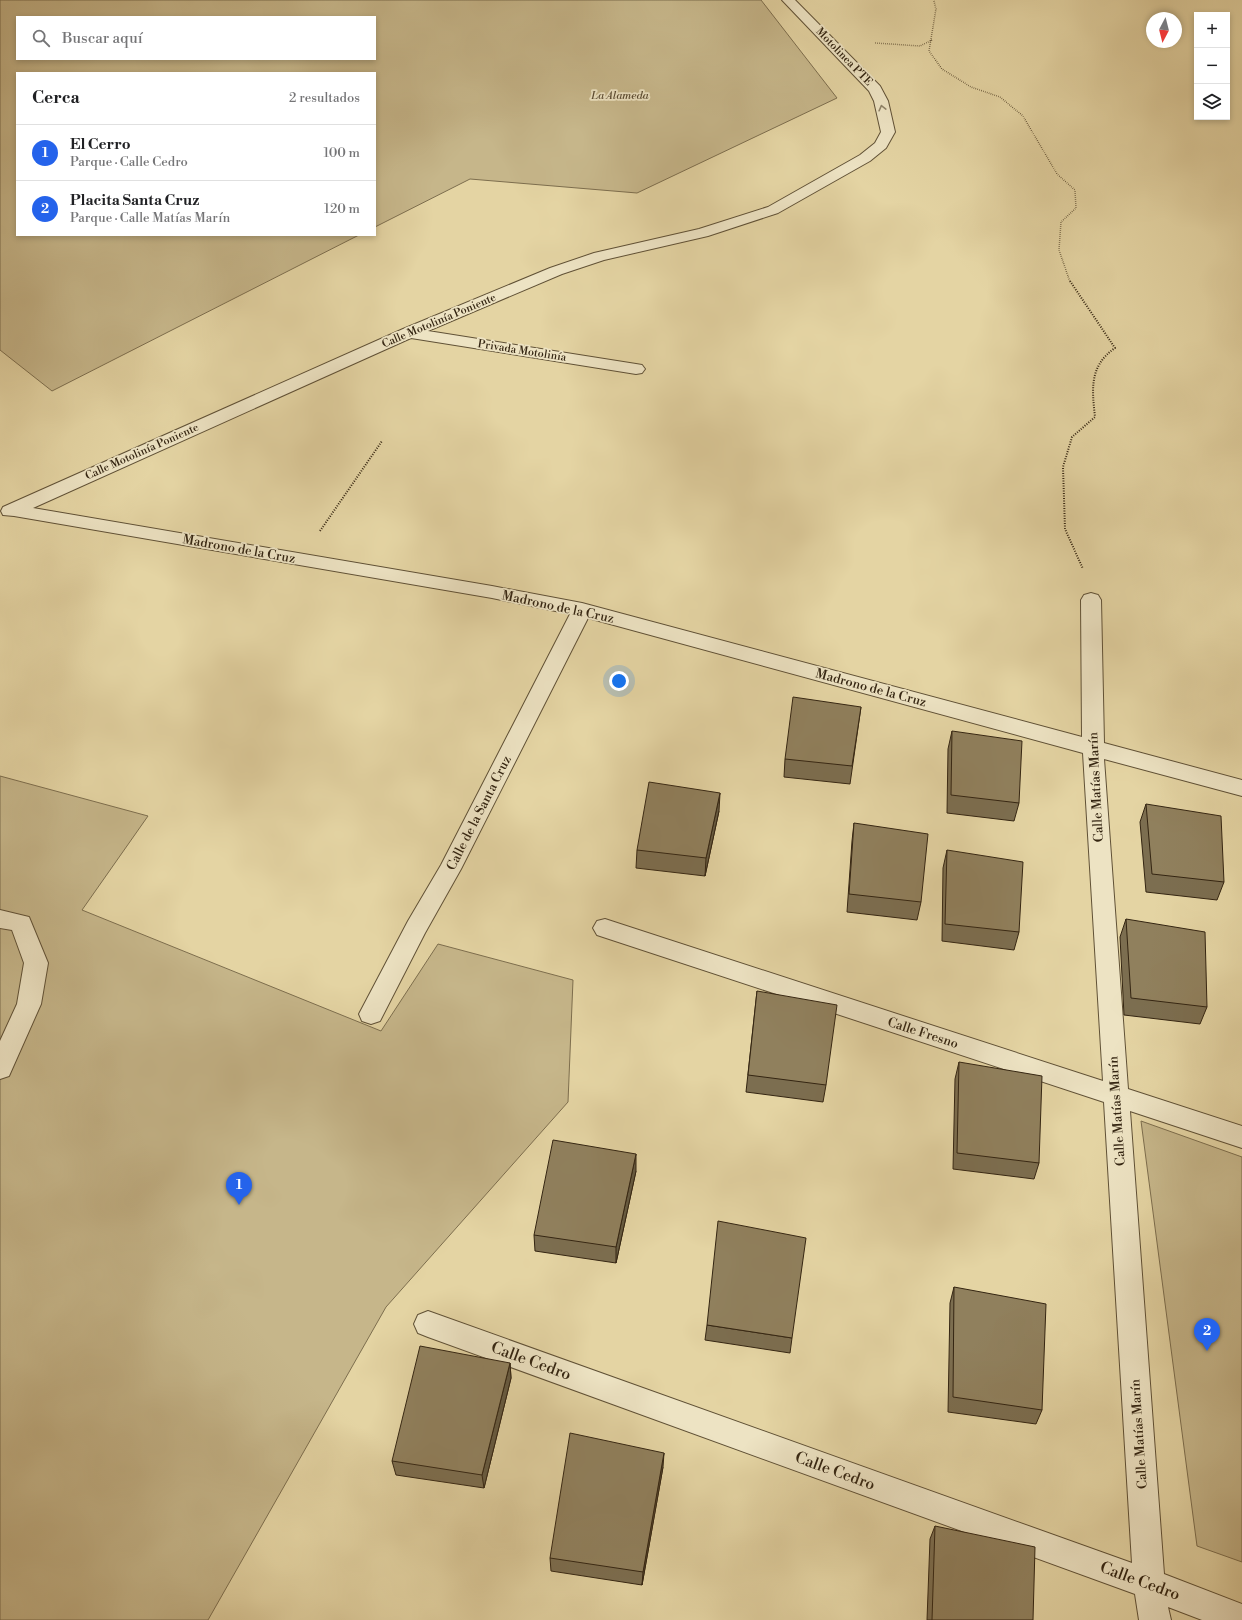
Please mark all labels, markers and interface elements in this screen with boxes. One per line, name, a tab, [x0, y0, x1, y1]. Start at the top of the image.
north arrow	[1146, 12, 1182, 48]
map controls	[1194, 12, 1230, 120]
button: +	[1194, 12, 1230, 48]
search box	[16, 16, 376, 60]
street label: Motolinea PTE	[813, 25, 876, 89]
icon: search	[30, 27, 52, 49]
text: Buscar aquí	[62, 29, 143, 48]
button: −	[1194, 48, 1230, 84]
button: layers	[1194, 84, 1230, 120]
text: Cerca	[32, 87, 80, 109]
park label: La Alameda	[590, 89, 650, 103]
text: 2 resultados	[289, 90, 360, 106]
one-way arrow	[879, 105, 887, 112]
text: El Cerro	[70, 135, 131, 154]
text: 1	[42, 145, 48, 161]
text: 100 m	[324, 145, 360, 161]
text: Parque · Calle Cedro	[70, 154, 188, 170]
text: Placita Santa Cruz	[70, 191, 199, 210]
text: 2	[41, 201, 49, 217]
text: 120 m	[324, 201, 360, 217]
text: Parque · Calle Matías Marín	[70, 210, 230, 226]
street label: Calle Motolinía Poniente	[380, 290, 499, 351]
street label: Privada Motolinía	[477, 337, 568, 365]
street label: Calle Motolinía Poniente	[83, 420, 201, 483]
street label: Madrono de la Cruz	[181, 531, 297, 567]
street label: Madrono de la Cruz	[500, 587, 616, 627]
street label: Madrono de la Cruz	[814, 665, 928, 711]
your location	[609, 671, 629, 691]
street label: Calle Matías Marín	[1085, 731, 1107, 843]
street label: Calle de la Santa Cruz	[443, 753, 515, 873]
street label: Calle Fresno	[885, 1014, 961, 1052]
street label: Calle Matías Marín	[1105, 1055, 1129, 1167]
pin: 1	[226, 1172, 252, 1205]
pin: 2	[1194, 1318, 1220, 1351]
street label: Calle Cedro	[488, 1337, 574, 1385]
street label: Calle Matías Marín	[1127, 1378, 1151, 1490]
street label: Calle Cedro	[792, 1447, 878, 1495]
street label: Calle Cedro	[1097, 1557, 1183, 1605]

